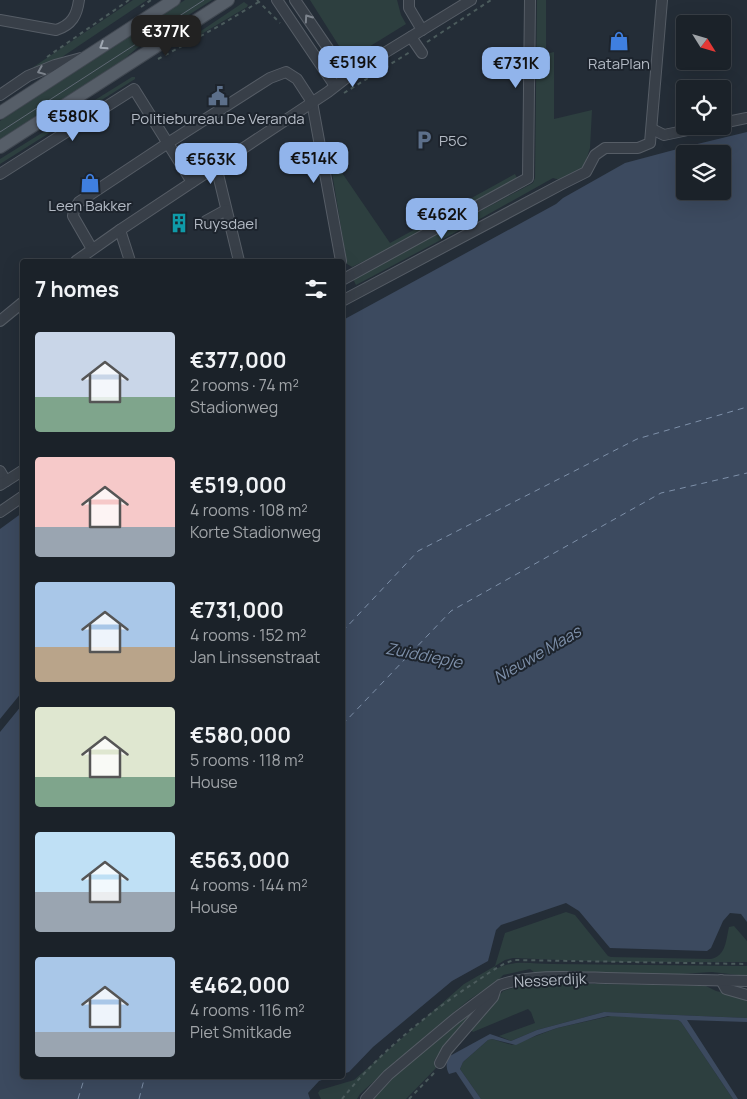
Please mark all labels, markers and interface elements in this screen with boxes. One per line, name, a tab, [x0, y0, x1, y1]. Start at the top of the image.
pin: €377K	[131, 15, 201, 57]
one-way arrow	[305, 15, 314, 24]
north arrow	[676, 15, 731, 70]
map controls	[676, 15, 731, 200]
text: €377K	[142, 20, 190, 42]
shop icon: RataPlan	[608, 30, 630, 52]
one-way arrow	[100, 39, 109, 49]
pin: €519K	[318, 46, 388, 88]
pin: €731K	[481, 46, 551, 89]
text: €519K	[329, 51, 377, 73]
text: €731K	[493, 52, 539, 74]
place label: RataPlan	[588, 53, 650, 74]
one-way arrow	[37, 64, 46, 75]
button: locate	[676, 80, 731, 135]
public building icon: Politiebureau De Veranda	[207, 85, 229, 107]
pin: €580K	[38, 100, 108, 142]
text: €580K	[48, 105, 98, 127]
place label: Politiebureau De Veranda	[131, 108, 305, 129]
parking icon: P5C	[413, 129, 435, 151]
place label: P5C	[439, 130, 468, 151]
pin: €563K	[176, 142, 246, 185]
pin: €514K	[279, 142, 349, 184]
button: layers	[676, 145, 731, 200]
text: €514K	[290, 147, 338, 169]
text: €563K	[186, 148, 236, 170]
shop icon: Leen Bakker	[79, 172, 101, 194]
place label: Leen Bakker	[48, 195, 132, 216]
pin: €462K	[407, 198, 477, 240]
text: €462K	[417, 203, 467, 225]
building icon: Ruysdael	[168, 212, 190, 234]
place label: Ruysdael	[194, 213, 258, 234]
text: 7 homes	[35, 275, 119, 303]
icon: filters	[302, 275, 330, 303]
text: €377,000	[190, 346, 287, 374]
icon: home	[75, 352, 135, 412]
text: 2 rooms · 74 m²	[190, 374, 299, 396]
text: Stadionweg	[190, 396, 278, 418]
text: €519,000	[190, 471, 287, 499]
icon: home	[75, 477, 135, 537]
text: 4 rooms · 108 m²	[190, 499, 308, 521]
text: Korte Stadionweg	[190, 521, 321, 543]
text: €731,000	[190, 596, 284, 624]
icon: home	[75, 602, 135, 662]
water label: Nieuwe Maas	[489, 619, 586, 688]
text: 4 rooms · 152 m²	[190, 624, 306, 646]
water label: Zuiddiepje	[384, 637, 466, 674]
text: Jan Linssenstraat	[190, 646, 320, 668]
text: €580,000	[190, 721, 291, 749]
icon: home	[75, 727, 135, 787]
text: 5 rooms · 118 m²	[190, 749, 304, 771]
text: House	[190, 771, 238, 793]
text: €563,000	[190, 846, 290, 874]
icon: home	[75, 852, 135, 912]
text: 4 rooms · 144 m²	[190, 874, 308, 896]
text: House	[190, 896, 238, 918]
street label: Nesserdijk	[513, 968, 587, 992]
text: €462,000	[190, 971, 290, 999]
icon: home	[75, 977, 135, 1037]
text: 4 rooms · 116 m²	[190, 999, 305, 1021]
text: Piet Smitkade	[190, 1021, 292, 1043]

